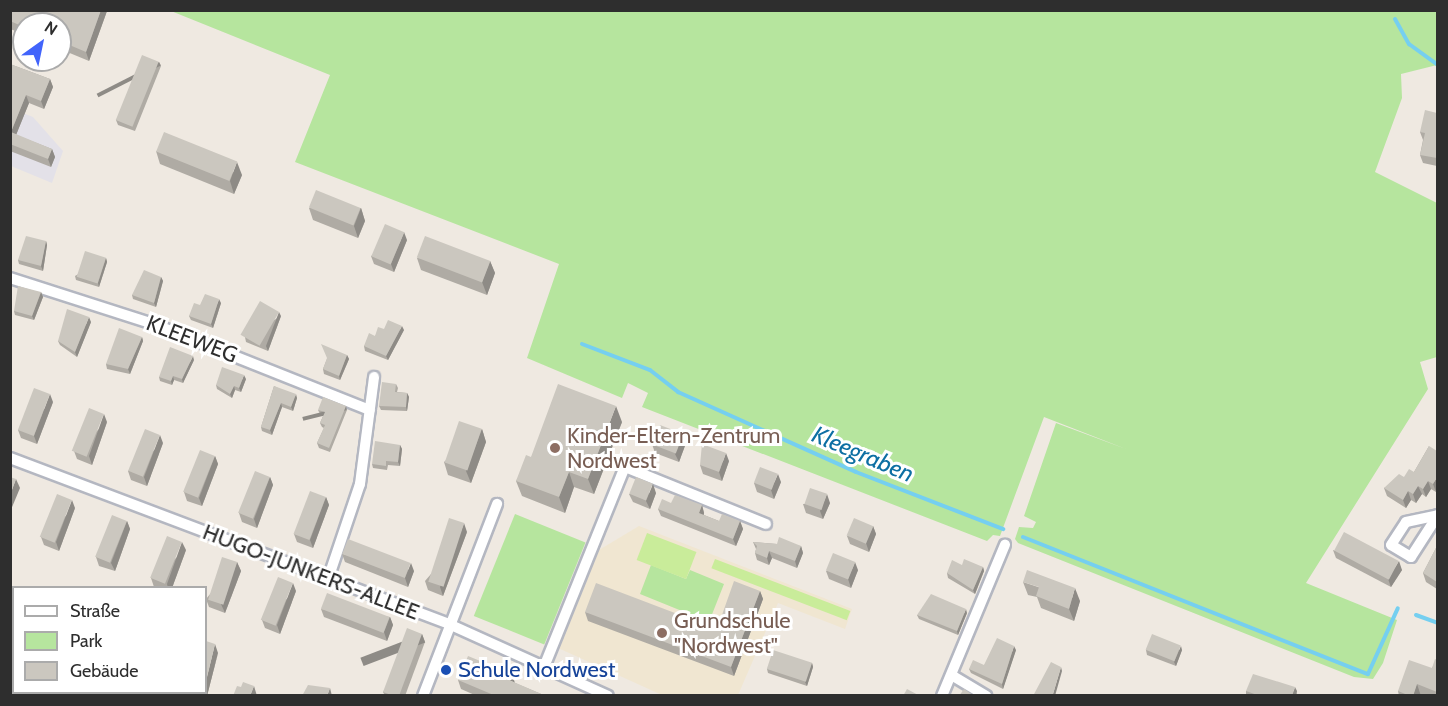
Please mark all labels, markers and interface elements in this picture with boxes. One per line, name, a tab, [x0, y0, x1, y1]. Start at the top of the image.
north arrow	[12, 12, 72, 72]
text: N	[41, 17, 61, 39]
street label: KLEEWEG	[143, 310, 241, 368]
water label: Kleegraben	[808, 420, 918, 488]
place label: Kinder-Eltern-Zentrum Nordwest	[567, 422, 780, 474]
marker: Kinder-Eltern-Zentrum Nordwest	[548, 441, 562, 455]
street label: HUGO-JUNKERS-ALLEE	[199, 519, 423, 625]
legend	[12, 586, 207, 694]
text: Straße	[70, 600, 120, 622]
place label: Grundschule "Nordwest"	[674, 607, 791, 658]
marker: Grundschule "Nordwest"	[655, 626, 669, 640]
text: Park	[70, 630, 102, 652]
place label: Schule Nordwest	[458, 657, 615, 683]
text: Gebäude	[70, 660, 139, 682]
marker: Schule Nordwest	[439, 663, 453, 677]

